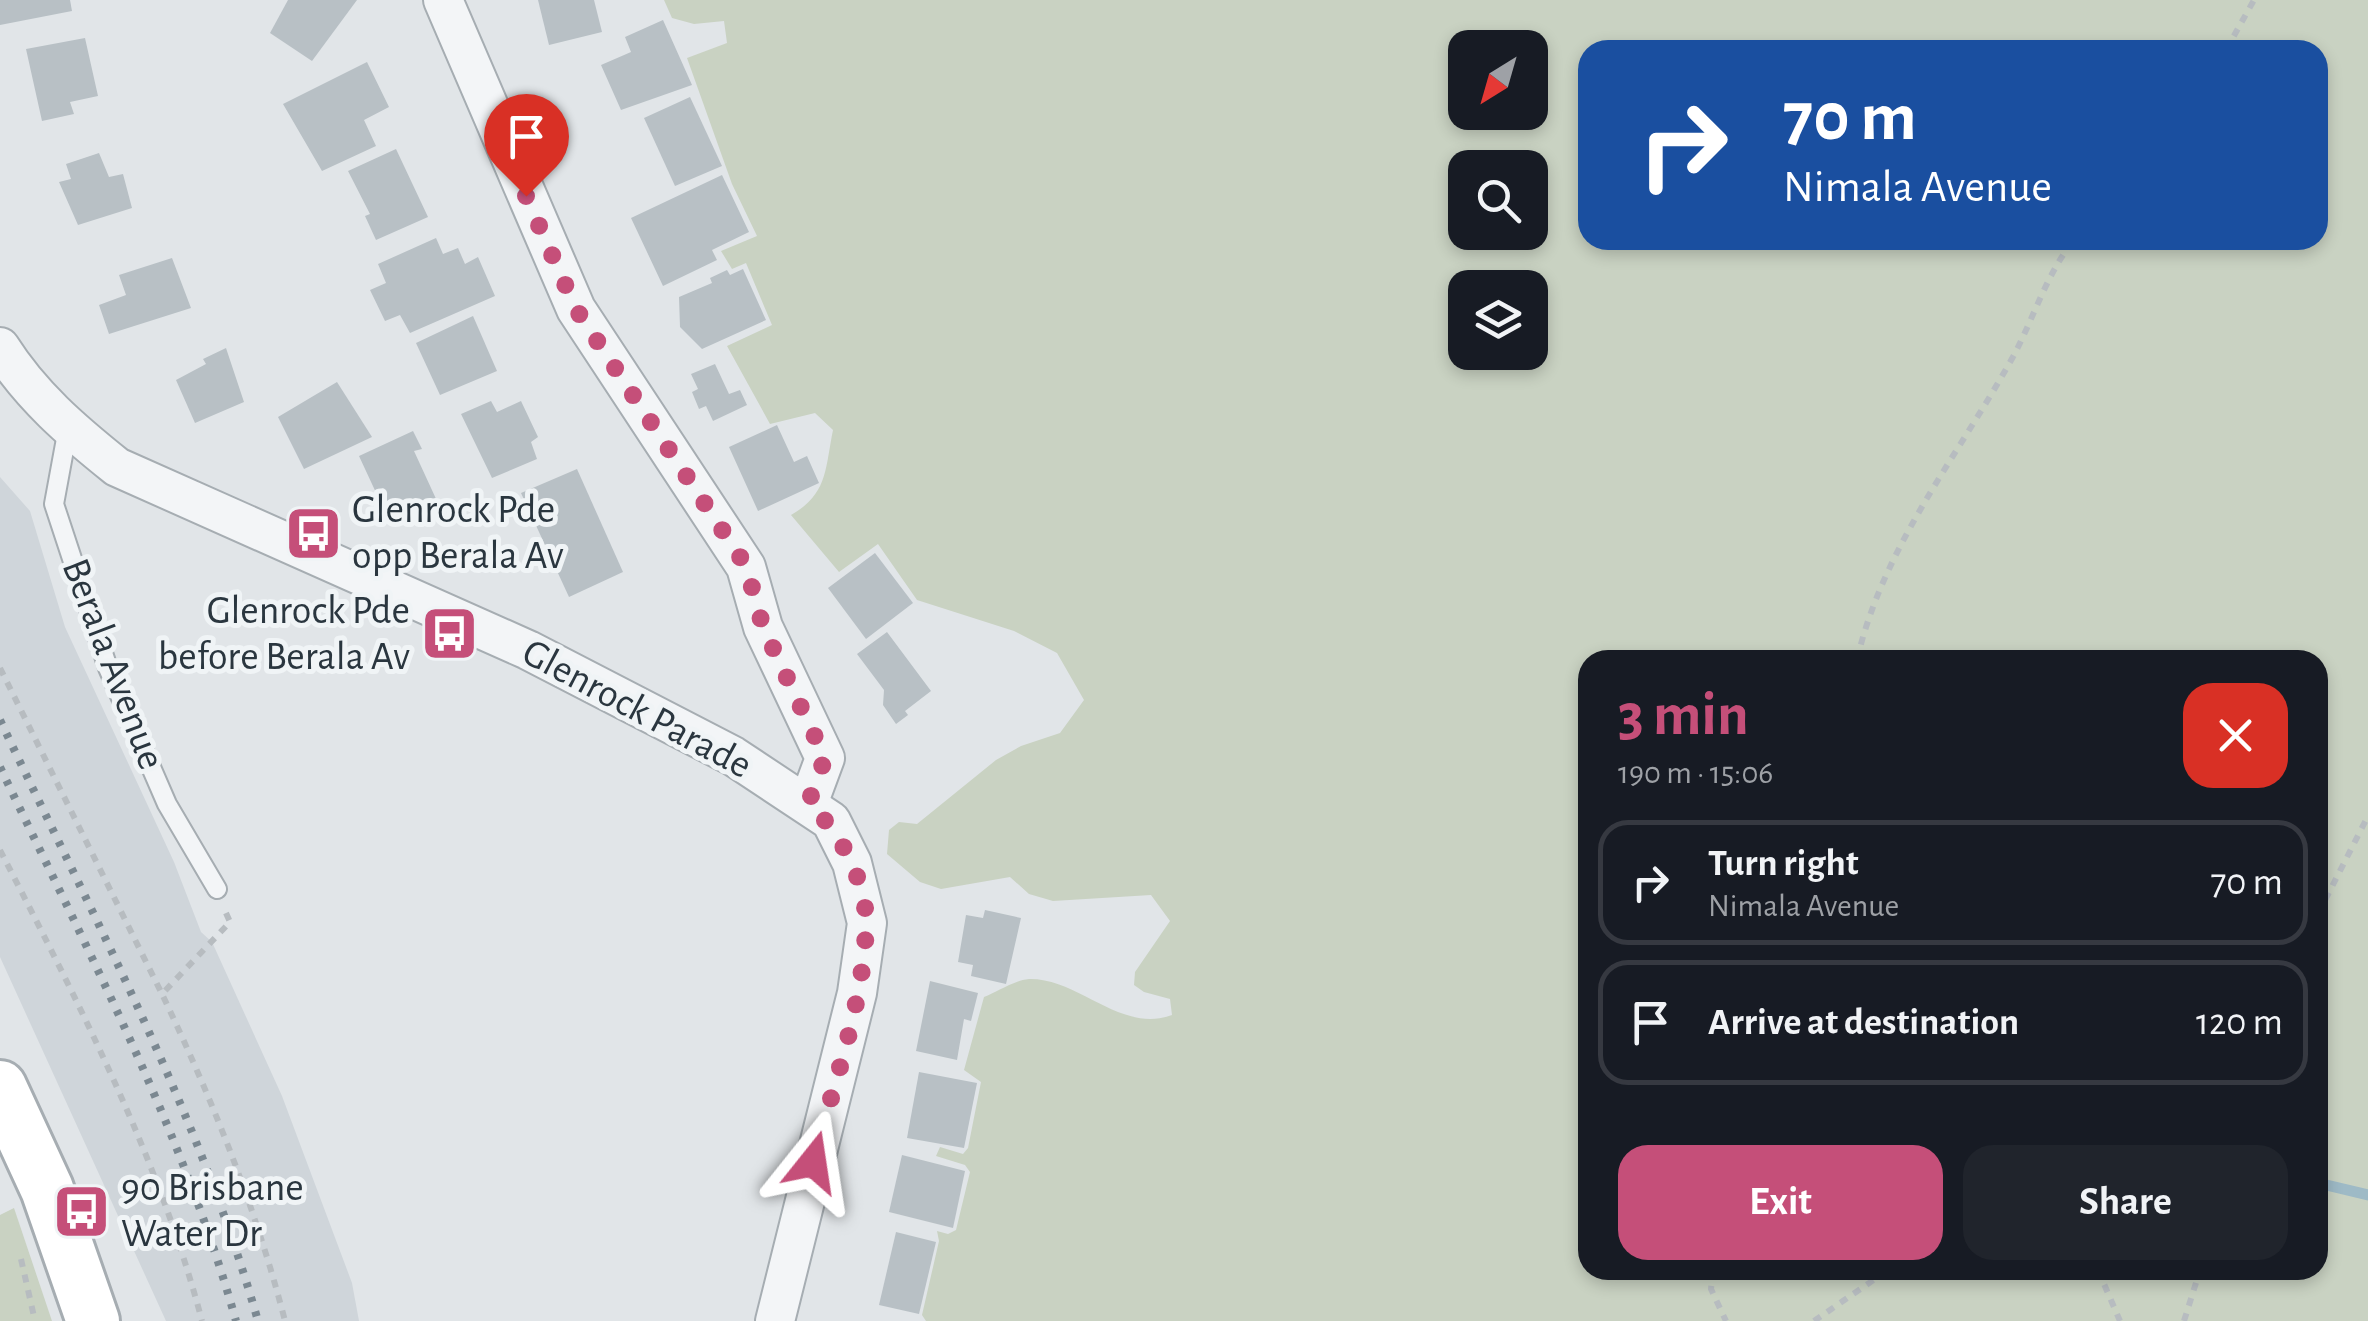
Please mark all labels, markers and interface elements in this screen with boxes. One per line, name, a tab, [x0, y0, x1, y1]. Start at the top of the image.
north arrow	[1448, 30, 1548, 130]
map controls	[1448, 30, 1548, 370]
icon: right	[1618, 80, 1748, 210]
text: 70 m	[1783, 83, 1917, 153]
pin	[484, 94, 569, 197]
icon: arrive	[499, 109, 554, 164]
button: search	[1448, 150, 1548, 250]
text: Nimala Avenue	[1783, 165, 2052, 210]
button: layers	[1448, 270, 1548, 370]
place label: Glenrock Pde opp Berala Av	[352, 490, 564, 576]
bus stop icon: Glenrock Pde opp Berala Av	[283, 503, 343, 563]
street label: Berala Avenue	[55, 553, 171, 775]
place label: Glenrock Pde before Berala Av	[158, 591, 410, 677]
bus stop icon: Glenrock Pde before Berala Av	[419, 604, 479, 664]
street label: Glenrock Parade	[516, 632, 758, 786]
button: close	[2183, 683, 2288, 788]
text: 3 min	[1618, 686, 1749, 746]
text: 190 m · 15:06	[1618, 757, 1773, 789]
text: Turn right	[1708, 845, 1858, 883]
icon: right	[1623, 855, 1678, 910]
text: 70 m	[2210, 864, 2283, 902]
text: Nimala Avenue	[1708, 890, 1899, 922]
icon: arrive	[1623, 995, 1678, 1050]
text: Arrive at destination	[1708, 1004, 2019, 1042]
text: 120 m	[2196, 1004, 2283, 1042]
position arrow	[761, 1110, 865, 1214]
button: Exit	[1618, 1145, 1943, 1260]
button: Share	[1963, 1145, 2288, 1260]
place label: 90 Brisbane Water Dr	[121, 1168, 304, 1254]
bus stop icon: 90 Brisbane Water Dr	[52, 1181, 112, 1241]

